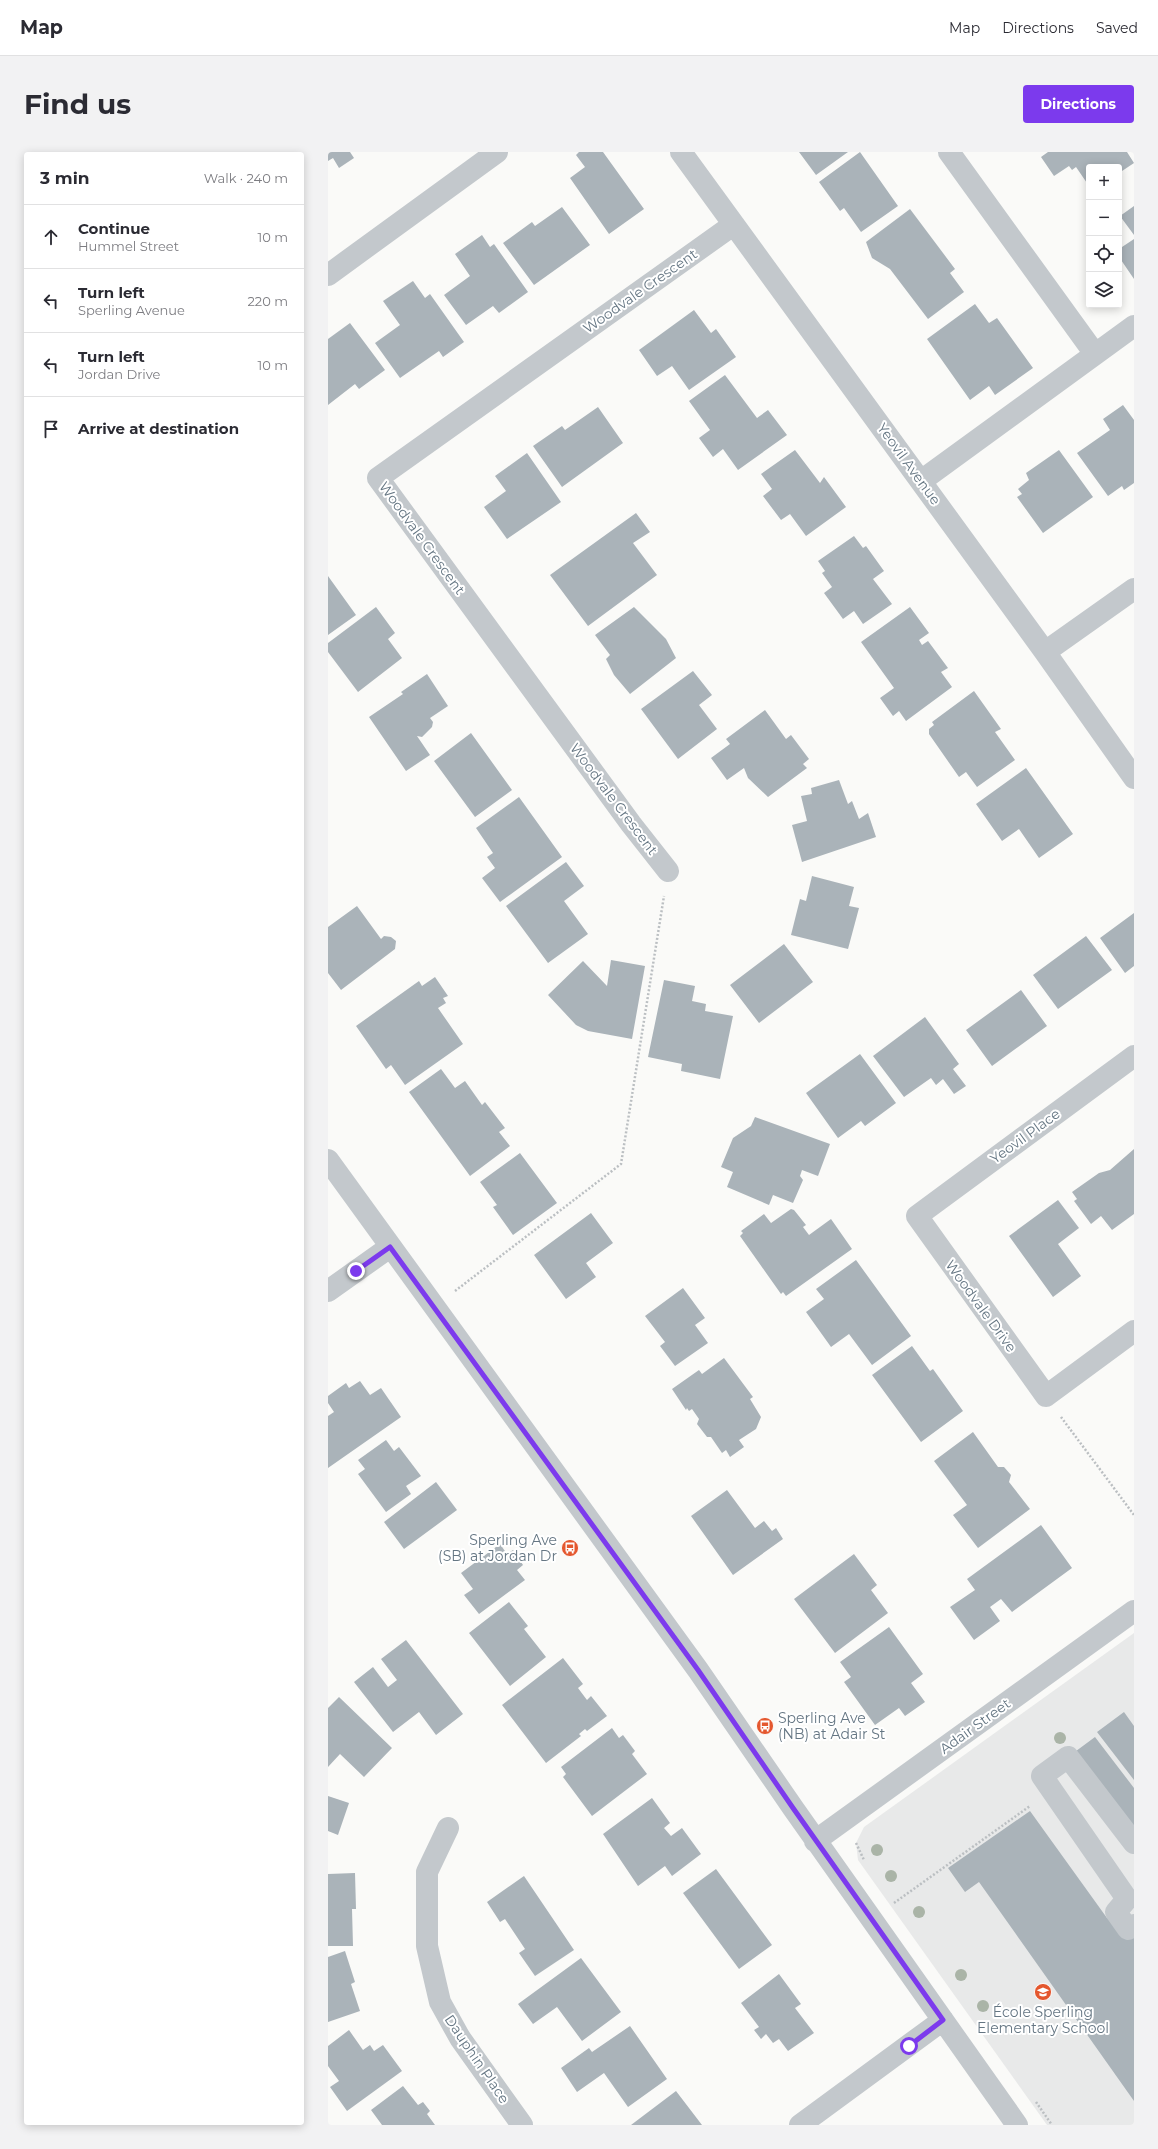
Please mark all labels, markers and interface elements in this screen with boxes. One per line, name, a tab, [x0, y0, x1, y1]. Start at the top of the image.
text: Map	[20, 16, 63, 39]
text: Map	[949, 19, 980, 37]
text: Directions	[1002, 19, 1074, 37]
text: Saved	[1096, 19, 1138, 37]
button: Directions	[1023, 85, 1134, 123]
text: Find us	[24, 87, 131, 121]
map controls	[1086, 164, 1122, 308]
button: +	[1086, 164, 1122, 200]
text: 3 min	[40, 168, 90, 188]
text: Walk · 240 m	[204, 170, 288, 186]
button: −	[1086, 200, 1122, 236]
text: Continue	[78, 219, 150, 238]
icon: ahead	[40, 226, 62, 248]
text: 10 m	[258, 229, 288, 245]
button: locate	[1086, 236, 1122, 272]
text: Hummel Street	[78, 238, 179, 254]
street label: Woodvale Crescent	[579, 245, 701, 337]
button: layers	[1086, 272, 1122, 308]
text: Turn left	[78, 283, 145, 302]
icon: left	[40, 290, 62, 312]
text: 220 m	[247, 293, 288, 309]
text: Sperling Avenue	[78, 302, 185, 318]
text: Turn left	[78, 347, 145, 366]
icon: left	[40, 354, 62, 376]
text: 10 m	[258, 357, 288, 373]
text: Jordan Drive	[78, 366, 160, 382]
icon: arrive	[40, 418, 62, 440]
text: Arrive at destination	[78, 419, 239, 438]
street label: Yeovil Avenue	[873, 420, 945, 508]
street label: Woodvale Crescent	[375, 478, 469, 598]
street label: Woodvale Crescent	[566, 740, 662, 859]
street label: Yeovil Place	[986, 1105, 1064, 1167]
street label: Woodvale Drive	[941, 1256, 1021, 1356]
route end	[347, 1262, 365, 1280]
place label: Sperling Ave (SB) at Jordan Dr	[438, 1531, 557, 1565]
bus stop icon: Sperling Ave (SB) at Jordan Dr	[560, 1538, 580, 1558]
street label: Adair Street	[936, 1694, 1014, 1758]
place label: Sperling Ave (NB) at Adair St	[778, 1709, 886, 1743]
bus stop icon: Sperling Ave (NB) at Adair St	[755, 1716, 775, 1736]
school or university icon: École Sperling Elementary School	[1033, 1982, 1053, 2002]
place label: École Sperling Elementary School	[977, 2003, 1109, 2037]
street label: Dauphin Place	[441, 2011, 513, 2107]
route start	[900, 2037, 918, 2055]

